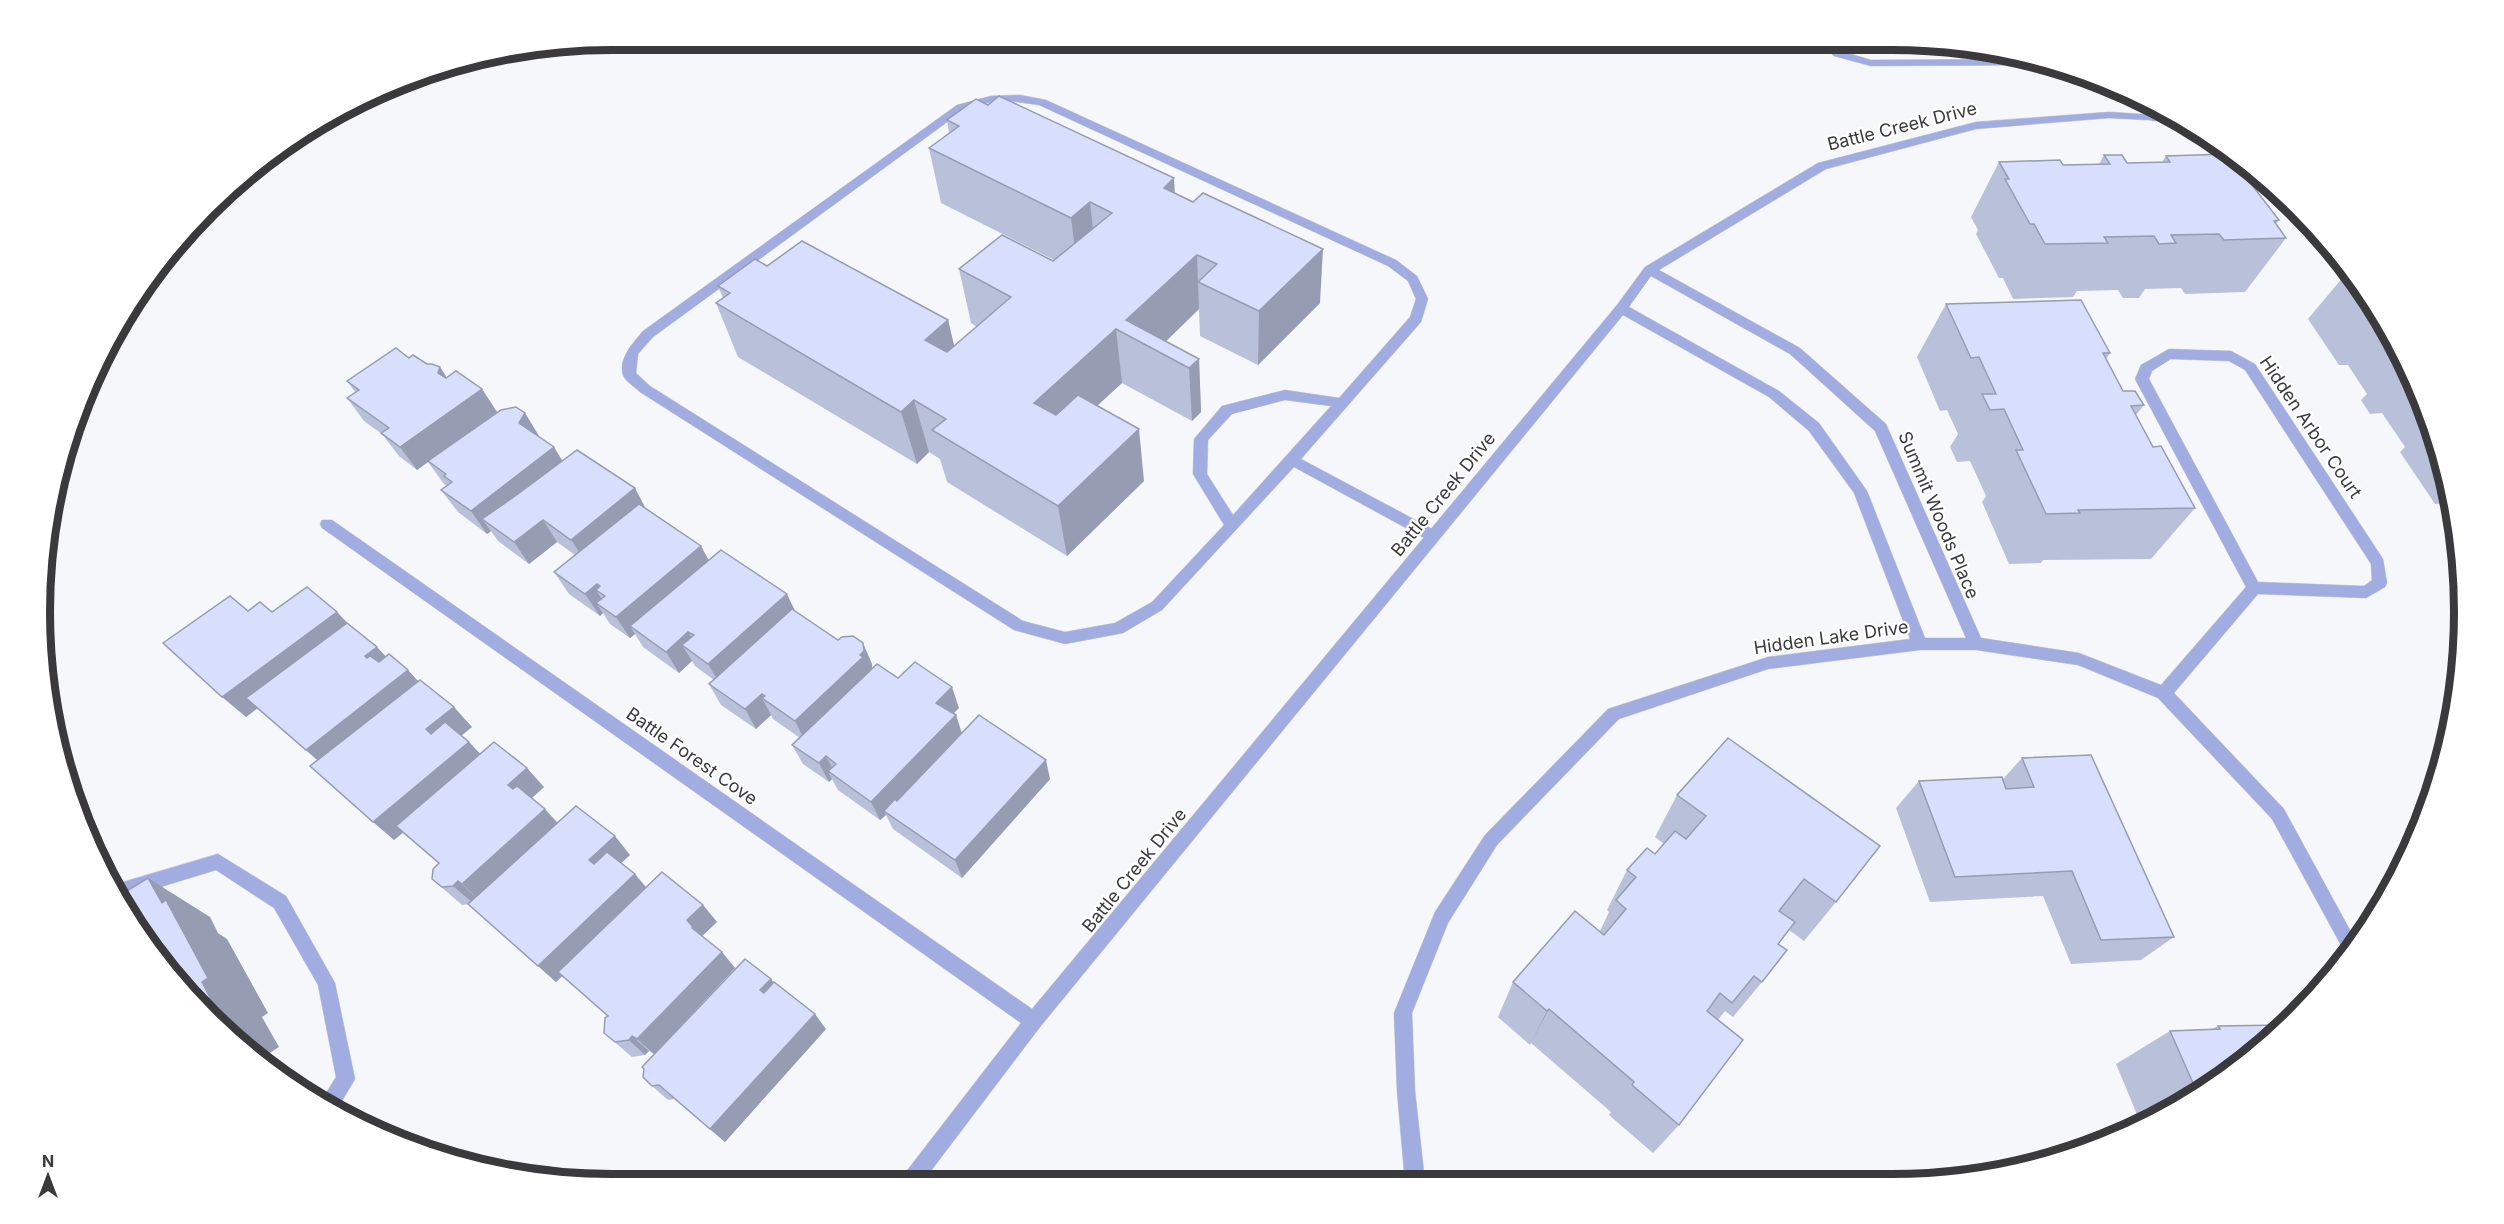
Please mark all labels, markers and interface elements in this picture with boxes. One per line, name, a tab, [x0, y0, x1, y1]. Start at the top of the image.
street label: Battle Creek Drive	[1825, 97, 1979, 155]
street label: Hidden Arbor Court	[2256, 352, 2366, 502]
street label: Battle Creek Drive	[1387, 428, 1499, 560]
street label: Summit Woods Place	[1894, 428, 1984, 602]
street label: Hidden Lake Drive	[1752, 616, 1910, 658]
street label: Battle Forest Cove	[622, 703, 762, 809]
street label: Battle Creek Drive	[1078, 804, 1190, 936]
north arrow	[18, 1146, 78, 1206]
text: N	[42, 1151, 54, 1171]

